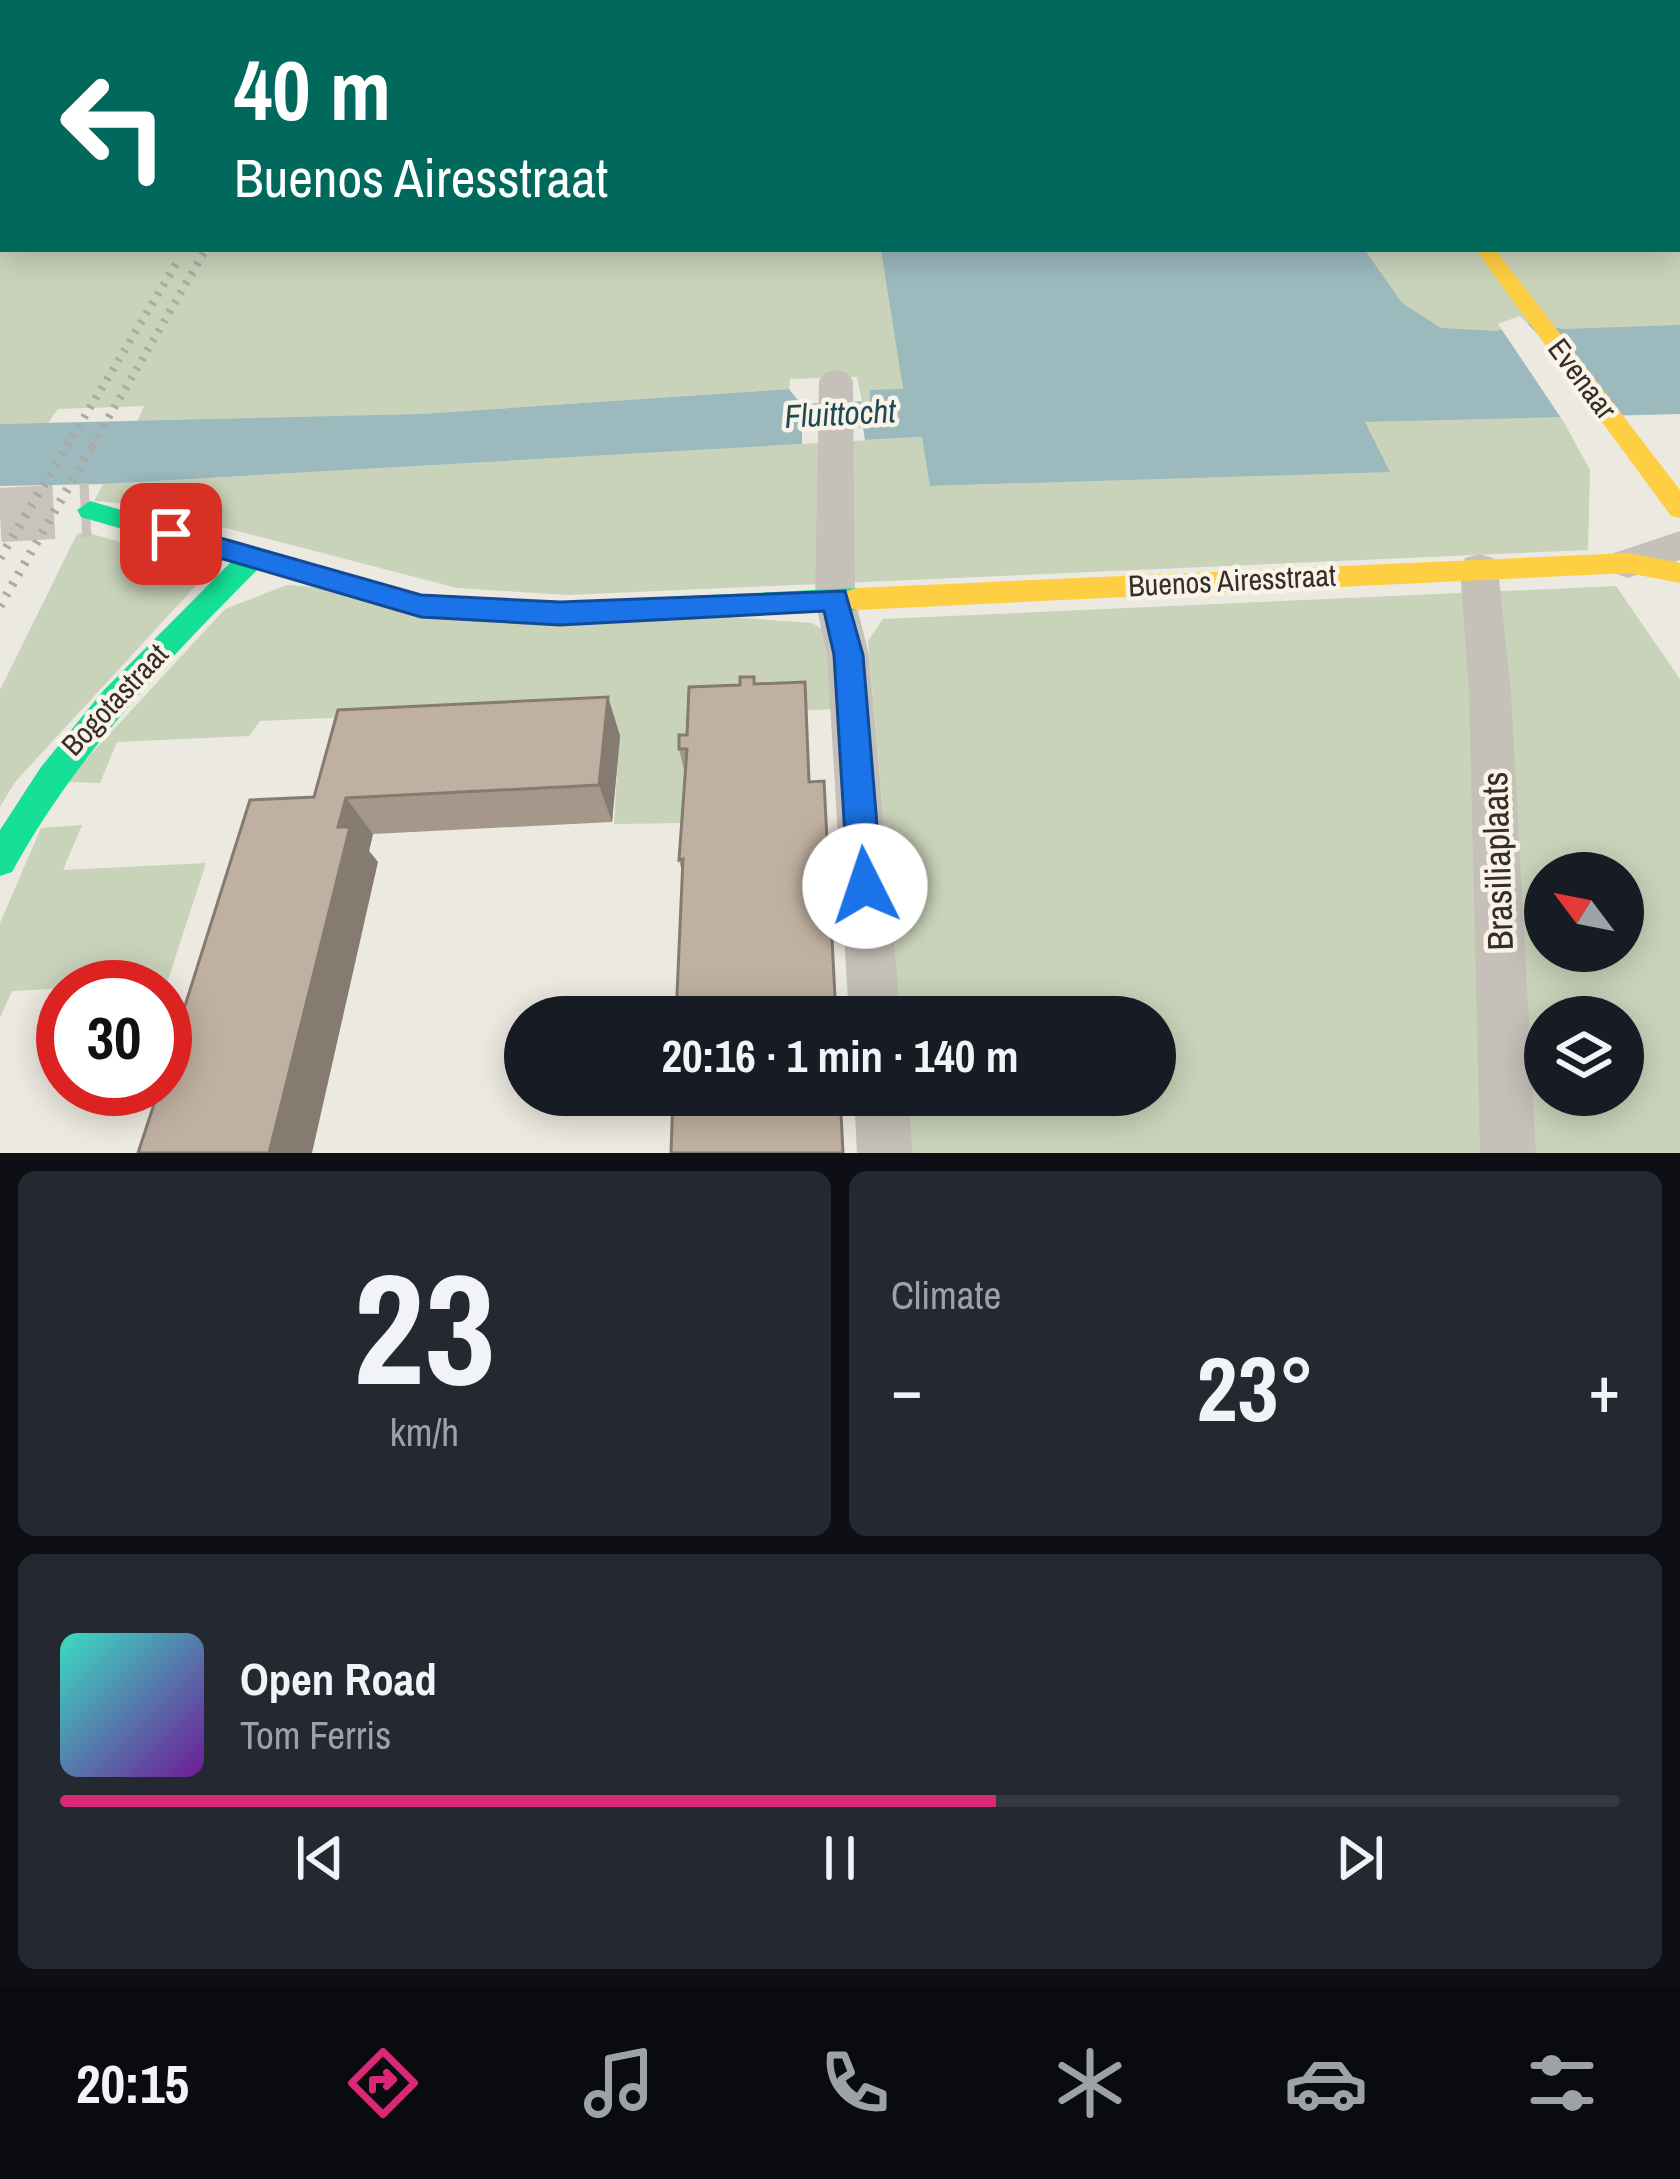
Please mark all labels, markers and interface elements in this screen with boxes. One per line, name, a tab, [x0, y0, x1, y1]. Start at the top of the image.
text: 40 m	[234, 33, 391, 146]
icon: left	[36, 48, 192, 204]
text: Buenos Airesstraat	[234, 141, 608, 214]
street label: Evenaar	[1539, 330, 1627, 428]
water label: Fluittocht	[783, 388, 898, 438]
pin	[120, 483, 222, 585]
icon: arrive	[138, 501, 204, 567]
street label: Buenos Airesstraat	[1127, 555, 1337, 605]
street label: Bogotastraat	[52, 635, 177, 764]
street label: Brasiliaplaats	[1470, 771, 1524, 951]
position arrow	[802, 823, 928, 949]
north arrow	[1524, 852, 1644, 972]
map controls	[1524, 852, 1644, 1116]
speed limit sign: 30	[36, 960, 192, 1116]
button: layers	[1524, 996, 1644, 1116]
text: 20:16 · 1 min · 140 m	[662, 1025, 1018, 1086]
text: 23	[353, 1223, 496, 1433]
text: Climate	[891, 1269, 1001, 1321]
text: 23°	[1196, 1328, 1315, 1449]
text: −	[891, 1344, 923, 1433]
text: +	[1588, 1344, 1620, 1433]
text: km/h	[390, 1406, 459, 1458]
text: Open Road	[240, 1648, 437, 1709]
text: Tom Ferris	[240, 1709, 391, 1761]
icon: previous	[287, 1825, 353, 1891]
icon: pause	[807, 1825, 873, 1891]
icon: next	[1327, 1825, 1393, 1891]
icon: directions	[341, 2041, 425, 2125]
icon: music	[577, 2041, 661, 2125]
icon: phone	[813, 2041, 897, 2125]
icon: climate	[1048, 2041, 1132, 2125]
icon: car	[1284, 2041, 1368, 2125]
icon: filters	[1520, 2041, 1604, 2125]
text: 20:15	[76, 2047, 189, 2120]

